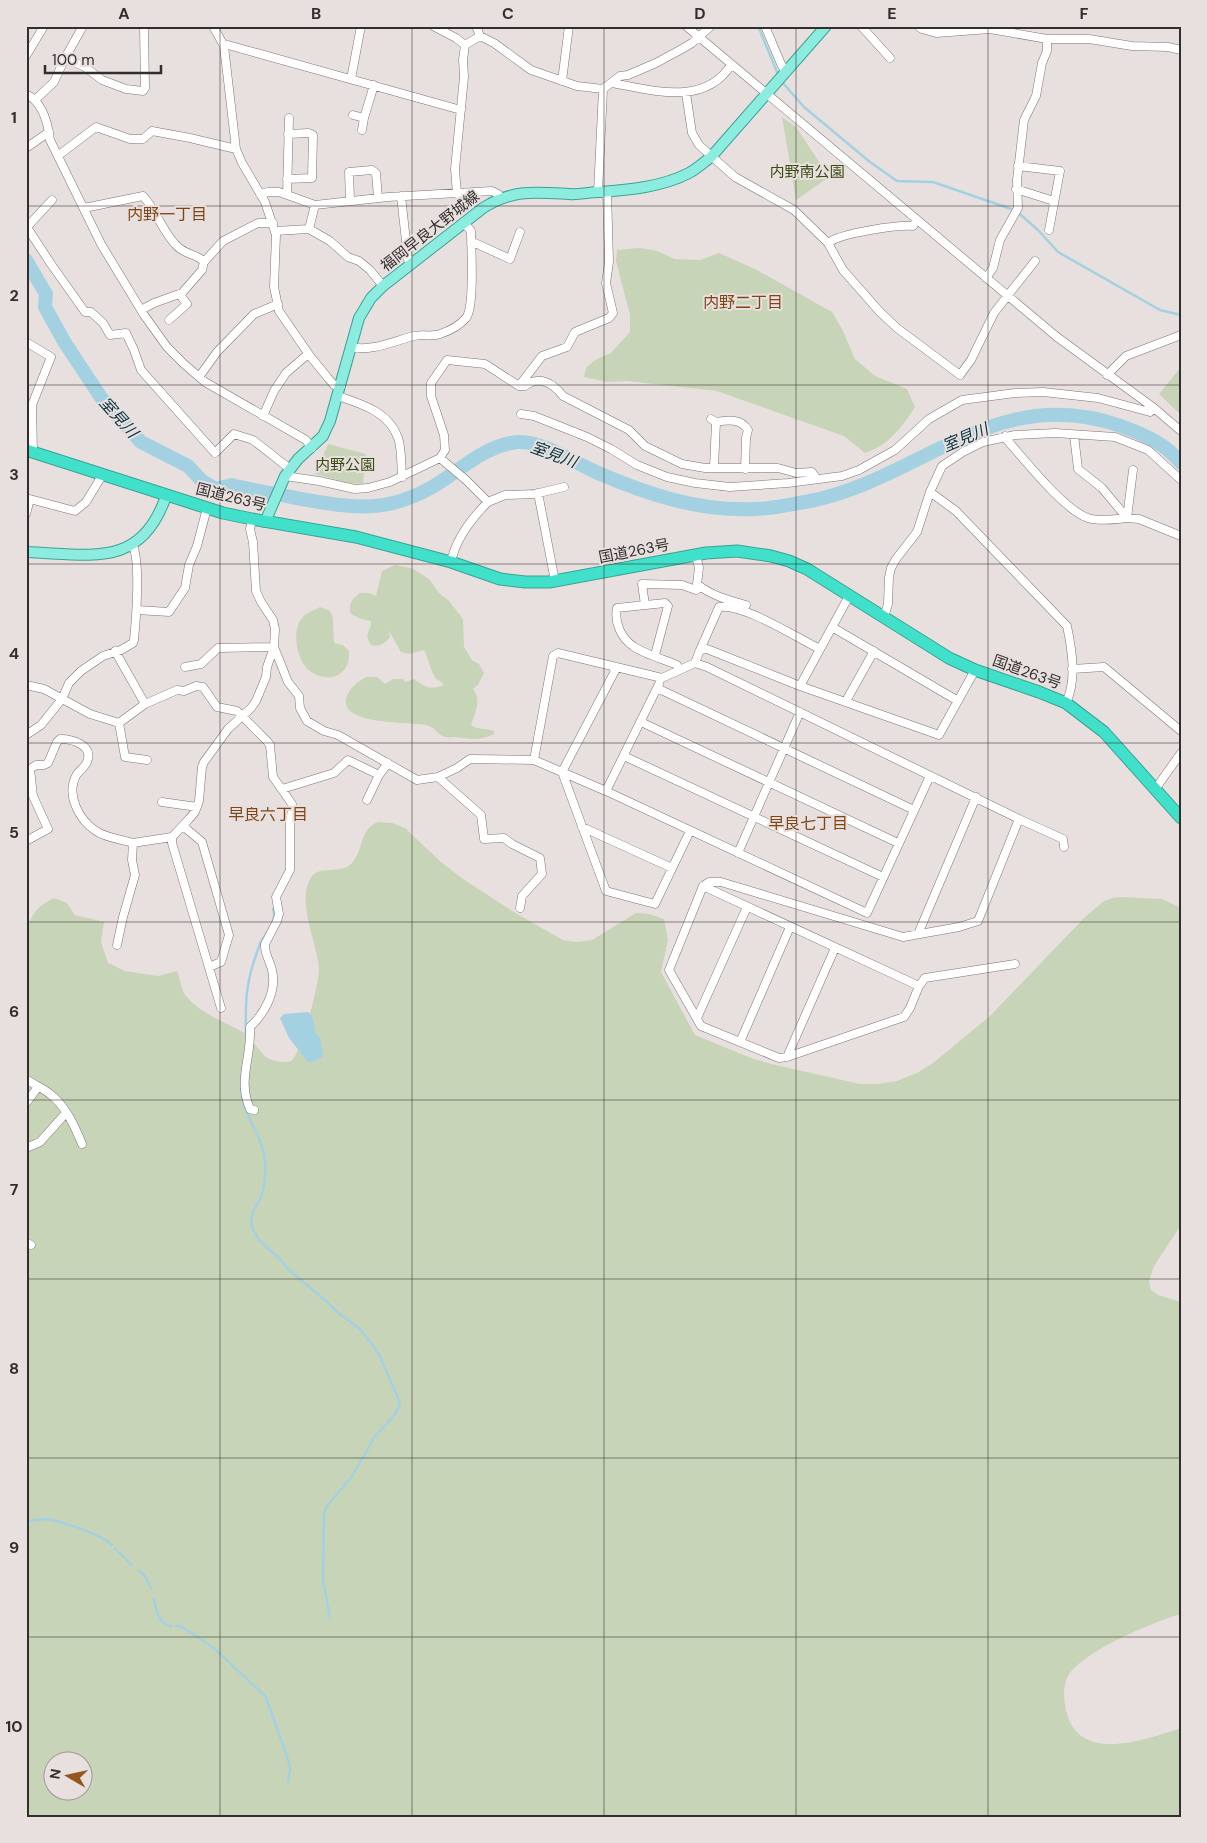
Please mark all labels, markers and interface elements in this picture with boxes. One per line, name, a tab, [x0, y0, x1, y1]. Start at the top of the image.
text: A	[118, 3, 130, 24]
text: B	[311, 3, 321, 24]
text: C	[502, 3, 514, 24]
text: D	[694, 3, 706, 24]
text: E	[887, 3, 897, 24]
text: F	[1080, 3, 1089, 24]
scale bar	[45, 42, 161, 74]
text: 100 m	[52, 50, 95, 70]
text: 1	[11, 107, 17, 128]
park label: 内野南公園	[769, 162, 845, 182]
street label: 福岡早良大野城線	[377, 186, 483, 276]
district label: 内野一丁目	[127, 204, 207, 225]
text: 2	[9, 285, 19, 306]
district label: 内野二丁目	[703, 292, 783, 313]
water label: 室見川	[95, 392, 144, 444]
water label: 室見川	[939, 418, 993, 457]
water label: 室見川	[528, 436, 582, 473]
park label: 内野公園	[315, 455, 375, 475]
text: 3	[9, 464, 19, 485]
street label: 国道263号	[194, 479, 268, 515]
street label: 国道263号	[597, 534, 671, 568]
text: 4	[9, 643, 19, 664]
street label: 国道263号	[990, 650, 1064, 694]
district label: 早良六丁目	[228, 804, 308, 825]
district label: 早良七丁目	[768, 813, 848, 834]
text: 5	[9, 822, 19, 843]
text: 6	[9, 1001, 19, 1022]
text: 7	[10, 1179, 19, 1200]
text: 8	[9, 1358, 19, 1379]
text: 9	[9, 1537, 19, 1558]
text: 10	[5, 1716, 23, 1737]
north arrow	[42, 1750, 92, 1800]
text: N	[45, 1768, 65, 1780]

